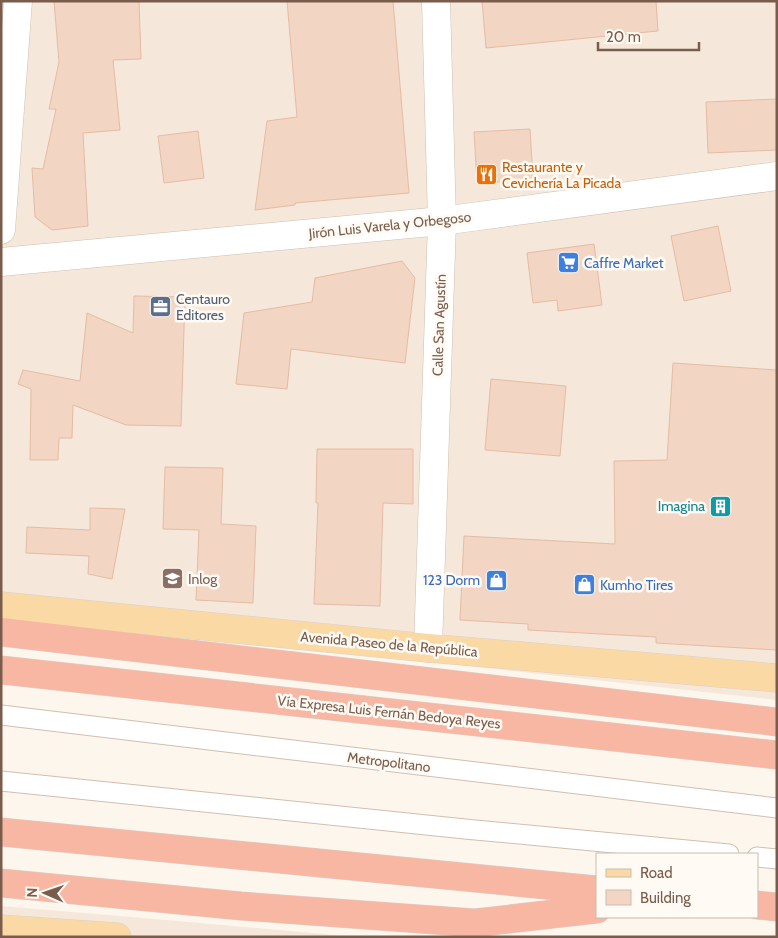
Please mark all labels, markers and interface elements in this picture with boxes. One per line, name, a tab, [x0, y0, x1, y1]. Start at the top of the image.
scale bar	[598, 20, 699, 52]
text: 20 m	[606, 28, 641, 46]
place label: Restaurante y Cevichería La Picada	[502, 158, 621, 192]
restaurant icon: Restaurante y Cevichería La Picada	[474, 163, 498, 187]
street label: Jirón Luis Varela y Orbegoso	[307, 207, 472, 243]
supermarket icon: Caffre Market	[556, 251, 580, 275]
place label: Caffre Market	[584, 254, 664, 272]
street label: Calle San Agustín	[428, 273, 450, 376]
place label: Centauro Editores	[176, 290, 230, 324]
office icon: Centauro Editores	[148, 295, 172, 319]
building icon: Imagina	[709, 494, 733, 518]
place label: Imagina	[658, 497, 705, 515]
school or university icon: Inlog	[160, 567, 184, 591]
shop icon: 123 Dorm	[484, 568, 508, 592]
place label: Inlog	[188, 570, 218, 588]
place label: 123 Dorm	[423, 571, 480, 589]
shop icon: Kumho Tires	[572, 573, 596, 597]
place label: Kumho Tires	[600, 576, 673, 594]
street label: Avenida Paseo de la República	[300, 627, 479, 661]
street label: Vía Expresa Luis Fernán Bedoya Reyes	[277, 691, 502, 733]
street label: Metropolitano	[346, 748, 432, 776]
legend	[596, 853, 758, 918]
text: Road	[640, 864, 673, 882]
north arrow	[20, 868, 70, 918]
text: N	[23, 887, 41, 898]
text: Building	[640, 889, 691, 907]

